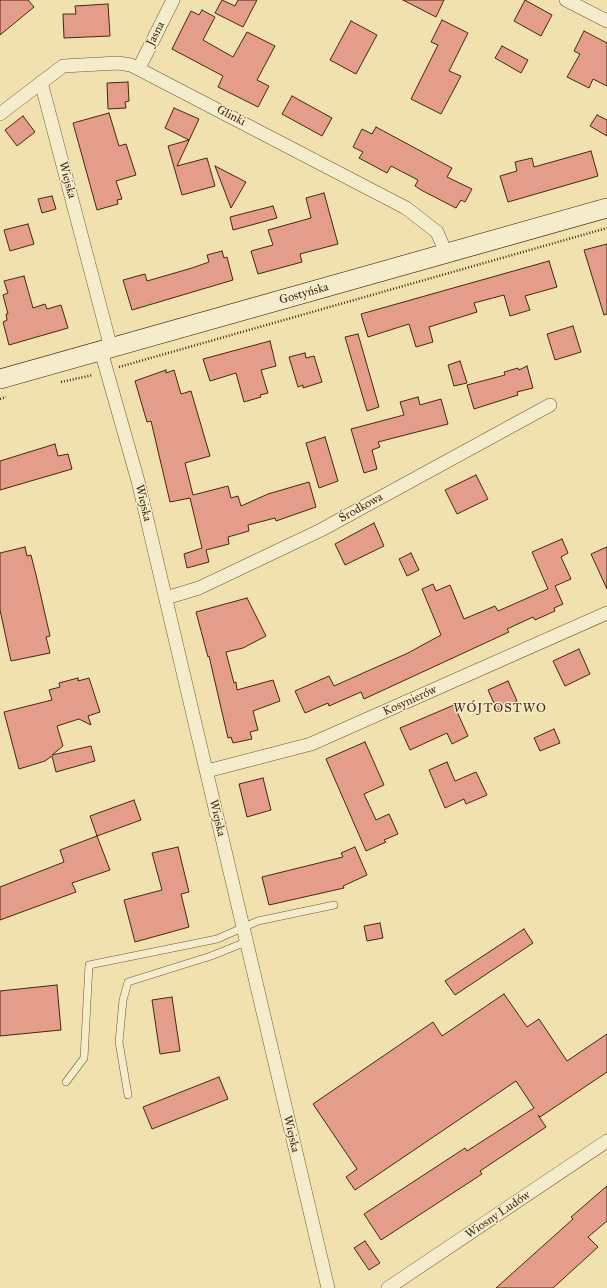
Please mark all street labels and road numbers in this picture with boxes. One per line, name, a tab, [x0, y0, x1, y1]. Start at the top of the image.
street label: Jasna	[144, 19, 168, 49]
street label: Glinki	[214, 103, 248, 129]
street label: Wiejska	[55, 160, 79, 200]
street label: Gostyńska	[278, 280, 330, 308]
street label: Wiejska	[132, 483, 154, 523]
street label: Środkowa	[337, 490, 385, 526]
street label: Kosynierów	[381, 683, 439, 719]
street label: Wiejska	[206, 798, 228, 838]
street label: Wiejska	[280, 1114, 302, 1154]
street label: Wiosny Ludów	[463, 1188, 533, 1242]

